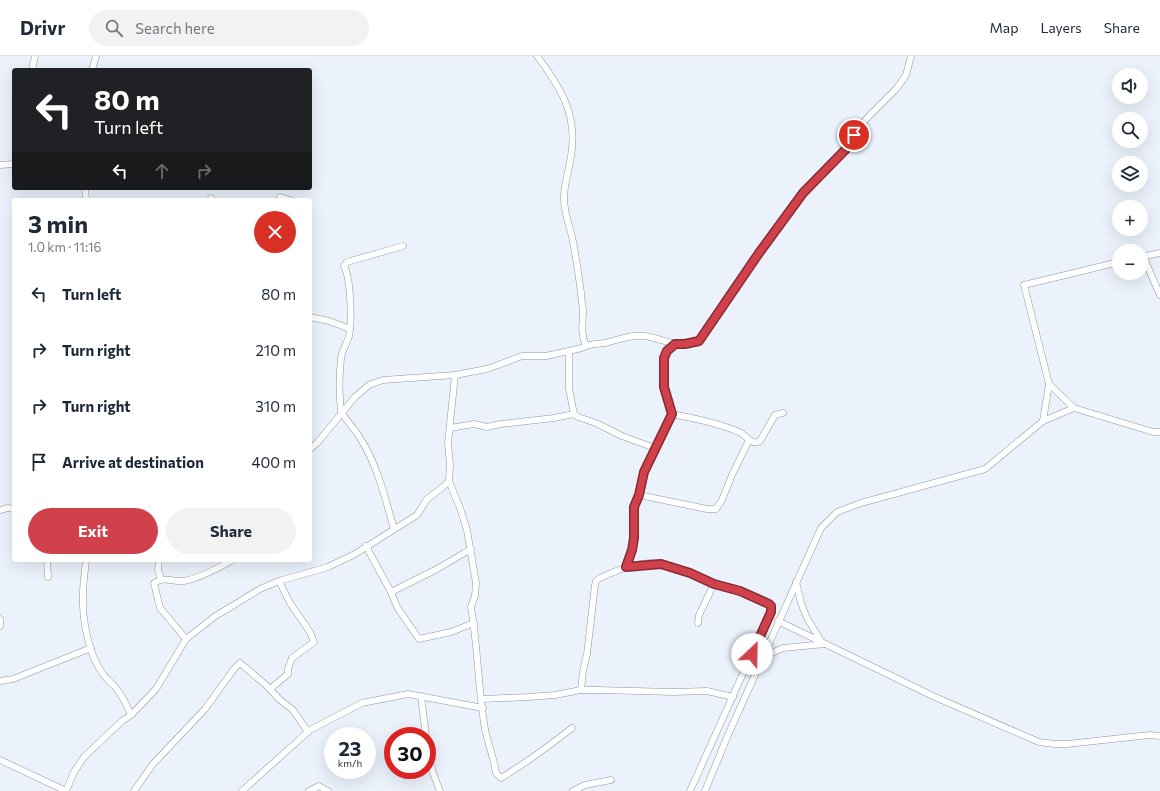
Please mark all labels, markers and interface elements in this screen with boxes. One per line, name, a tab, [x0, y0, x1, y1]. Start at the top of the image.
search box	[89, 10, 369, 46]
text: Drivr	[20, 16, 65, 39]
icon: search	[103, 17, 125, 39]
text: Search here	[135, 19, 215, 37]
text: Map	[990, 19, 1018, 36]
text: Layers	[1040, 19, 1082, 36]
text: Share	[1104, 19, 1140, 36]
map controls	[1112, 68, 1148, 280]
button: sound	[1112, 68, 1148, 104]
text: 80 m	[94, 82, 160, 116]
icon: left	[28, 84, 80, 136]
button: search	[1112, 112, 1148, 148]
text: Turn left	[94, 116, 163, 138]
pin	[837, 118, 871, 152]
icon: arrive	[843, 124, 865, 146]
button: layers	[1112, 156, 1148, 192]
icon: left	[109, 160, 131, 182]
icon: ahead	[151, 160, 173, 182]
icon: right	[193, 160, 215, 182]
button: +	[1112, 200, 1148, 236]
text: 3 min	[28, 209, 88, 238]
button: close	[254, 211, 296, 253]
text: 1.0 km · 11:16	[28, 239, 101, 255]
button: −	[1112, 244, 1148, 280]
icon: left	[28, 283, 50, 305]
text: Turn left	[62, 285, 121, 303]
text: 80 m	[261, 285, 296, 303]
icon: right	[28, 339, 50, 361]
text: Turn right	[62, 341, 131, 359]
text: 210 m	[256, 341, 296, 359]
icon: right	[28, 395, 50, 417]
text: Turn right	[62, 397, 131, 415]
text: 310 m	[255, 397, 296, 415]
icon: arrive	[28, 451, 50, 473]
text: Arrive at destination	[62, 453, 204, 471]
text: 400 m	[251, 453, 296, 471]
button: Exit	[28, 508, 158, 554]
button: Share	[166, 508, 296, 554]
position arrow	[731, 633, 773, 675]
speed limit sign: 30	[384, 727, 436, 779]
text: 23	[338, 736, 362, 760]
text: km/h	[338, 757, 362, 769]

